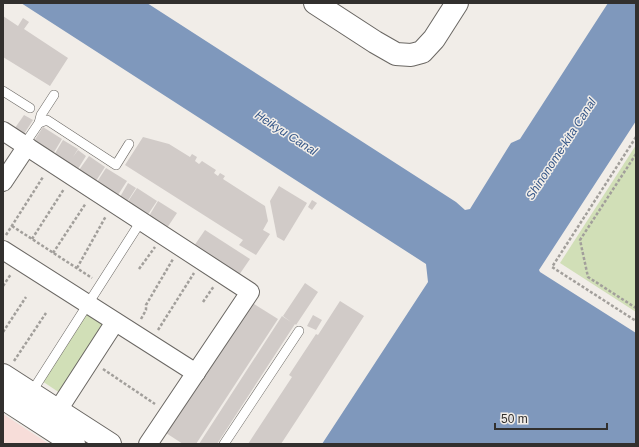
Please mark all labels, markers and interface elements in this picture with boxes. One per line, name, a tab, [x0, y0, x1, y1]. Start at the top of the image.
water label: Shinonome-kita Canal	[523, 95, 599, 202]
water label: Heikyu Canal	[252, 108, 320, 158]
scale bar	[495, 405, 607, 431]
text: 50 m	[501, 412, 528, 426]

